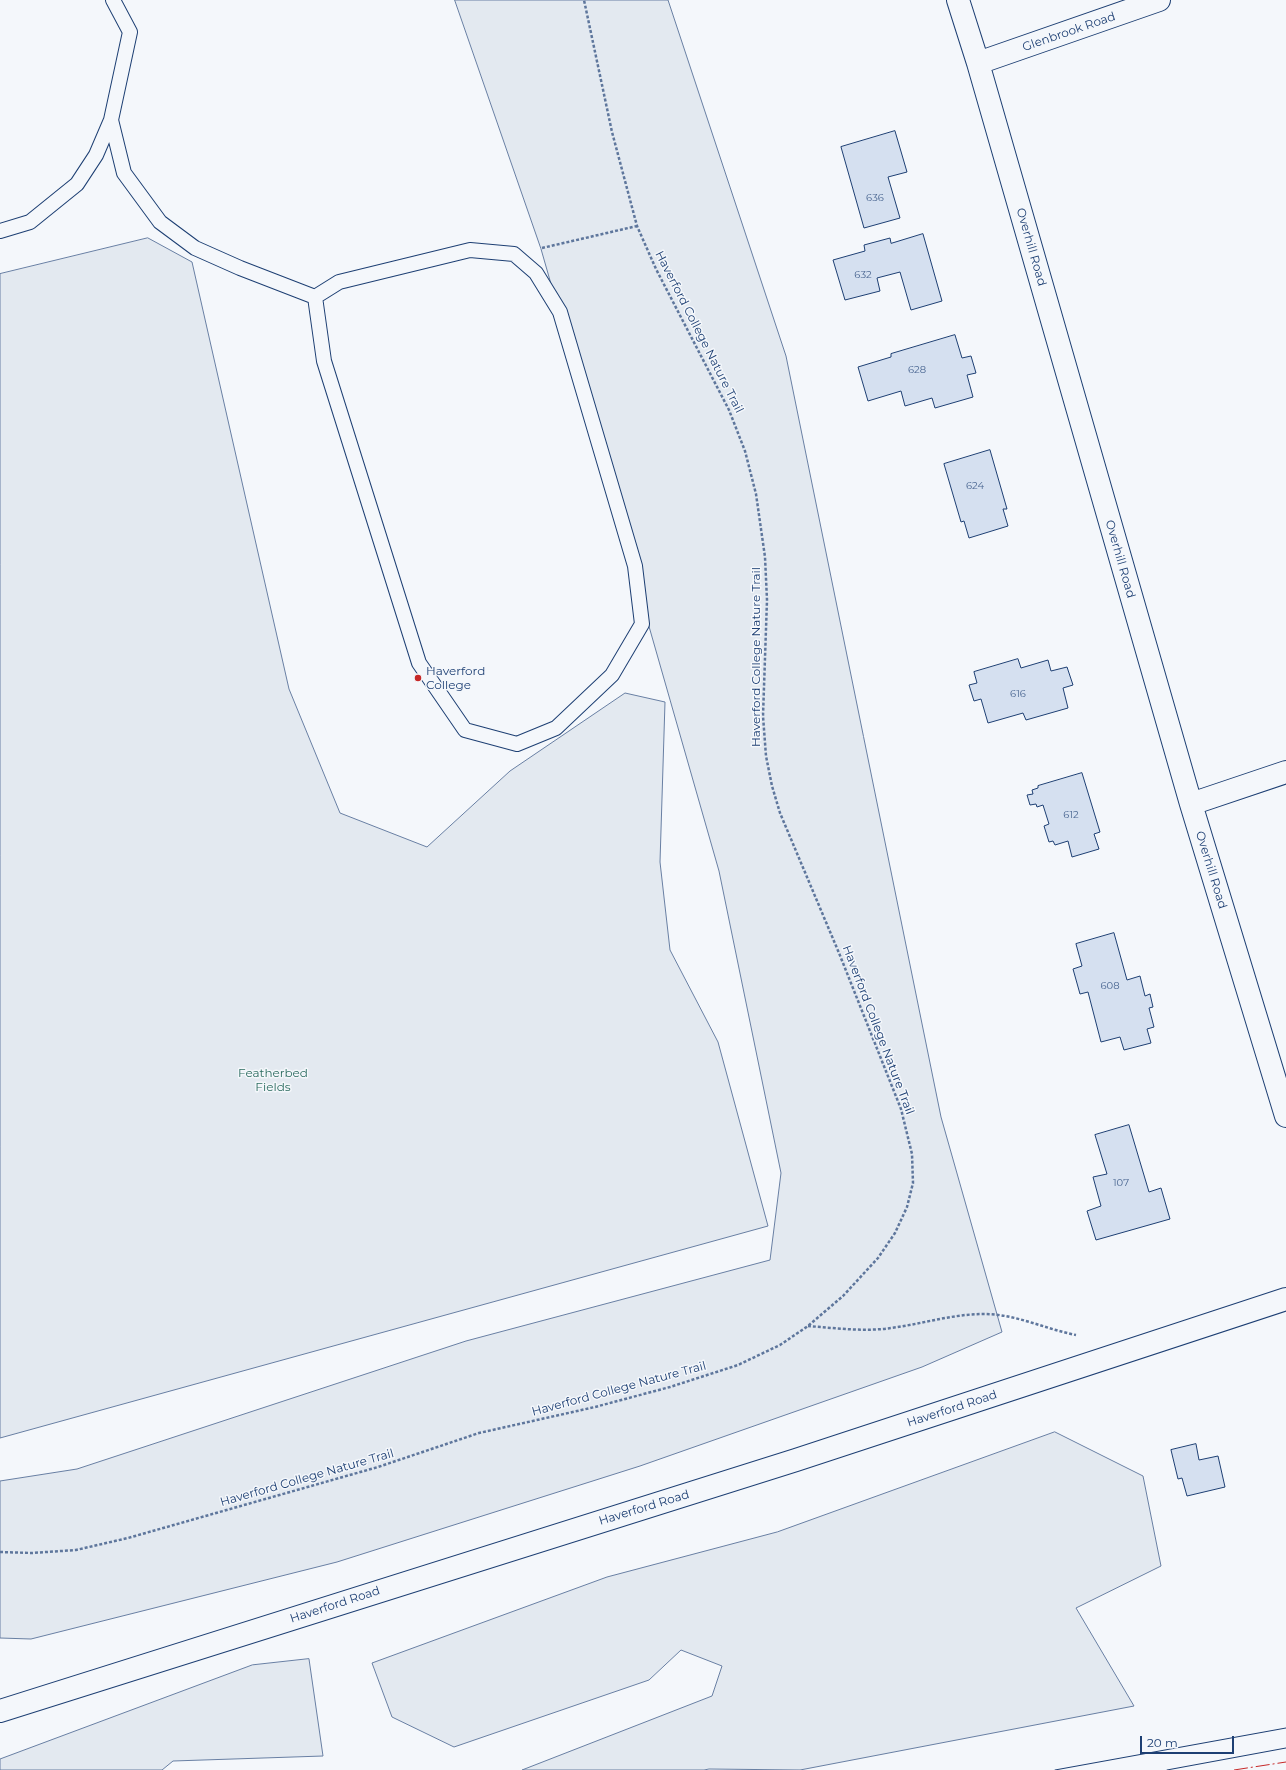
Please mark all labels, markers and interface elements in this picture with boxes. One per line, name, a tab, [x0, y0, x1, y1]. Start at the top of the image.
street label: Glenbrook Road	[1021, 9, 1117, 55]
house number: 636	[866, 192, 884, 204]
street label: Overhill Road	[1013, 206, 1049, 288]
street label: Haverford College Nature Trail	[652, 249, 746, 415]
house number: 632	[854, 269, 872, 281]
house number: 628	[908, 364, 926, 376]
house number: 624	[966, 480, 984, 492]
street label: Overhill Road	[1102, 518, 1138, 600]
street label: Haverford College Nature Trail	[749, 567, 763, 747]
place label: Haverford College	[426, 664, 485, 692]
marker: Haverford College	[413, 673, 423, 683]
house number: 616	[1010, 688, 1026, 700]
house number: 612	[1063, 809, 1079, 821]
street label: Overhill Road	[1192, 829, 1230, 911]
street label: Haverford College Nature Trail	[839, 943, 917, 1117]
house number: 608	[1100, 980, 1120, 992]
park label: Featherbed Fields	[238, 1066, 308, 1094]
house number: 107	[1113, 1177, 1129, 1189]
street label: Haverford College Nature Trail	[530, 1359, 708, 1419]
street label: Haverford Road	[905, 1388, 999, 1430]
street label: Haverford College Nature Trail	[218, 1446, 396, 1510]
street label: Haverford Road	[597, 1487, 691, 1529]
street label: Haverford Road	[288, 1584, 382, 1626]
scale bar	[1142, 1728, 1236, 1754]
text: 20 m	[1147, 1735, 1178, 1750]

